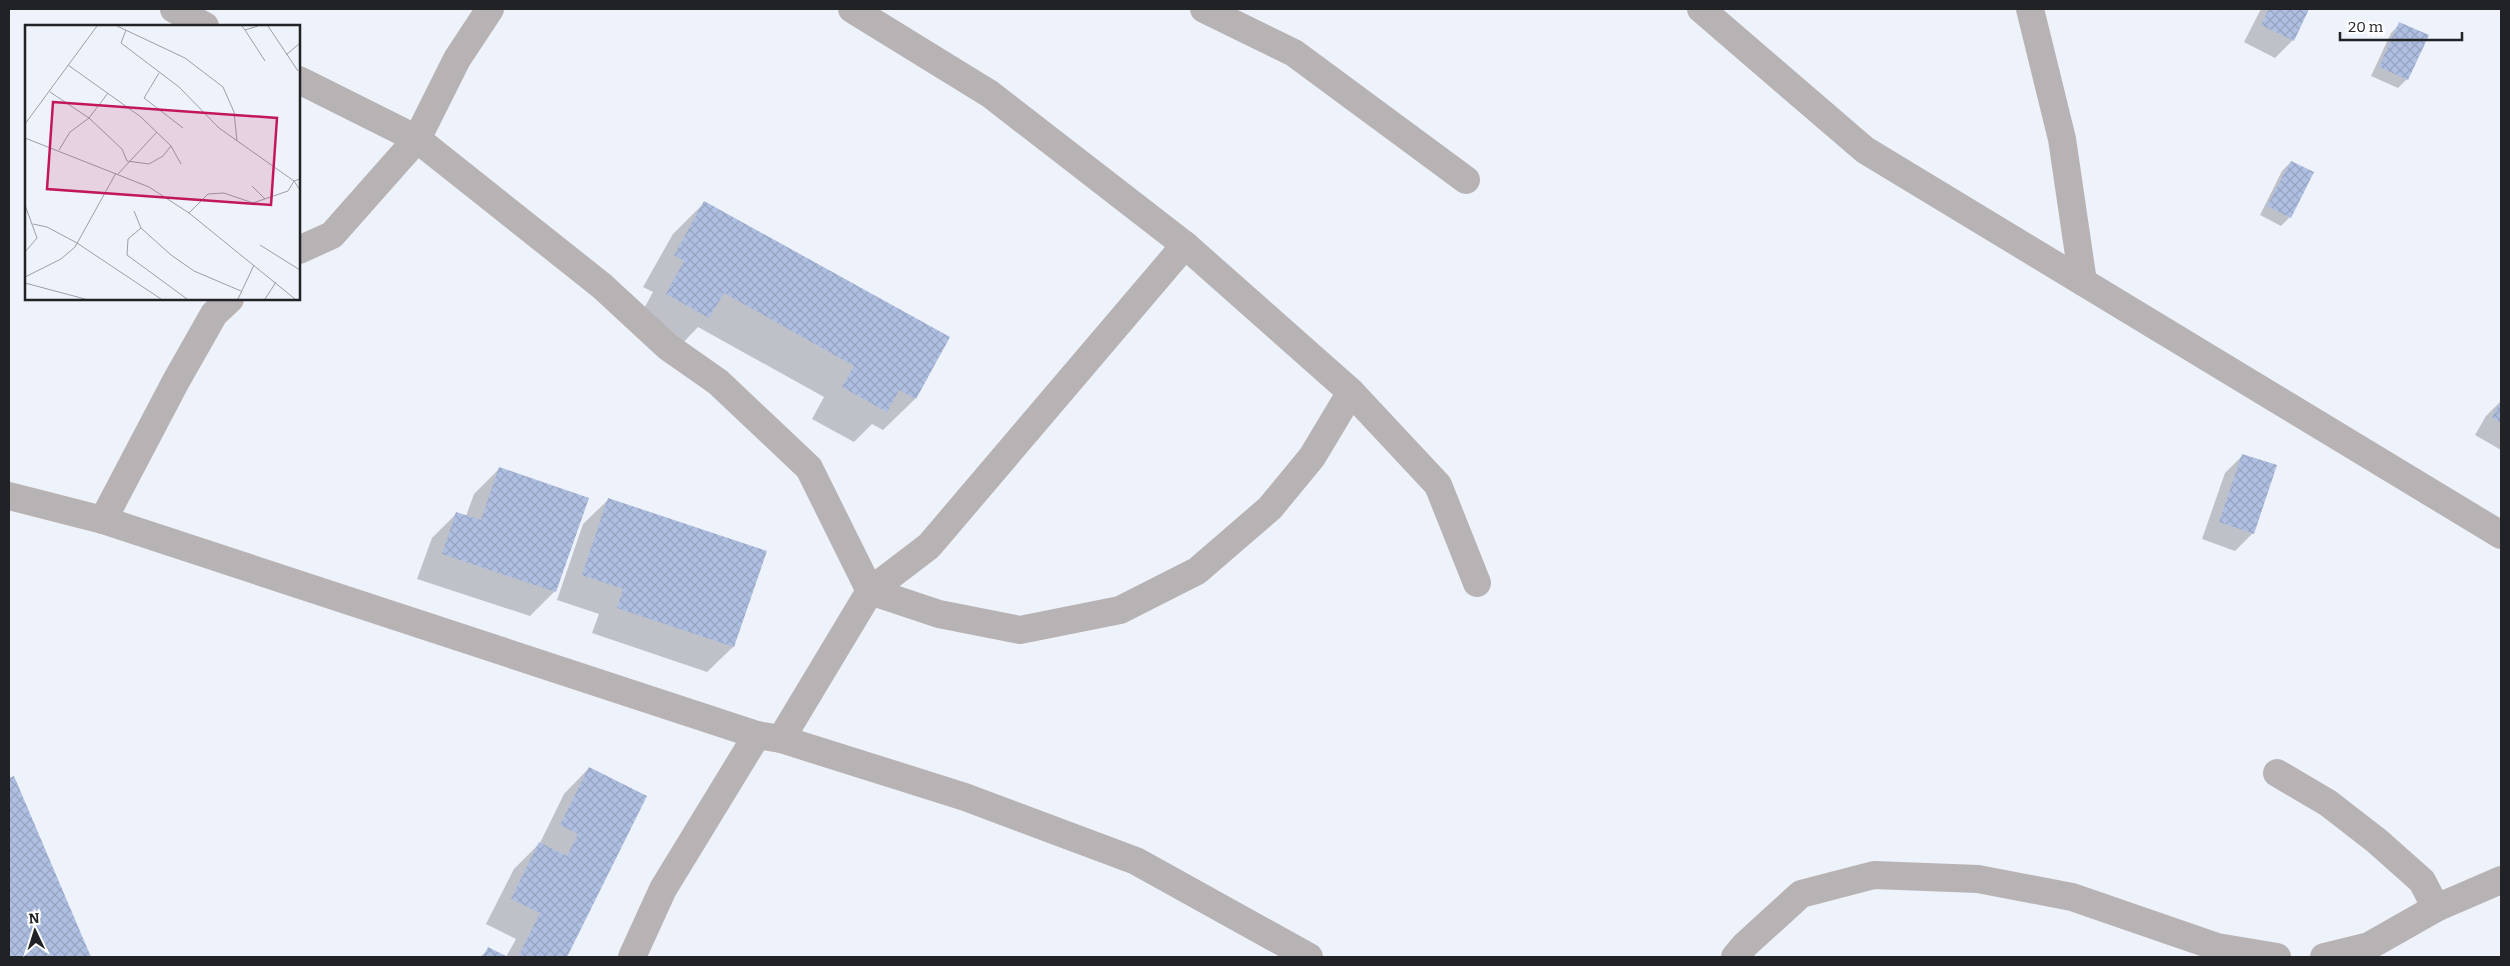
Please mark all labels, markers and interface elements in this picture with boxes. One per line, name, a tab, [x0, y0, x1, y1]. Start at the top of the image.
scale bar	[2340, 10, 2462, 42]
text: 20 m	[2348, 18, 2384, 36]
inset map	[25, 25, 300, 300]
north arrow	[10, 906, 60, 956]
text: N	[28, 910, 40, 927]

